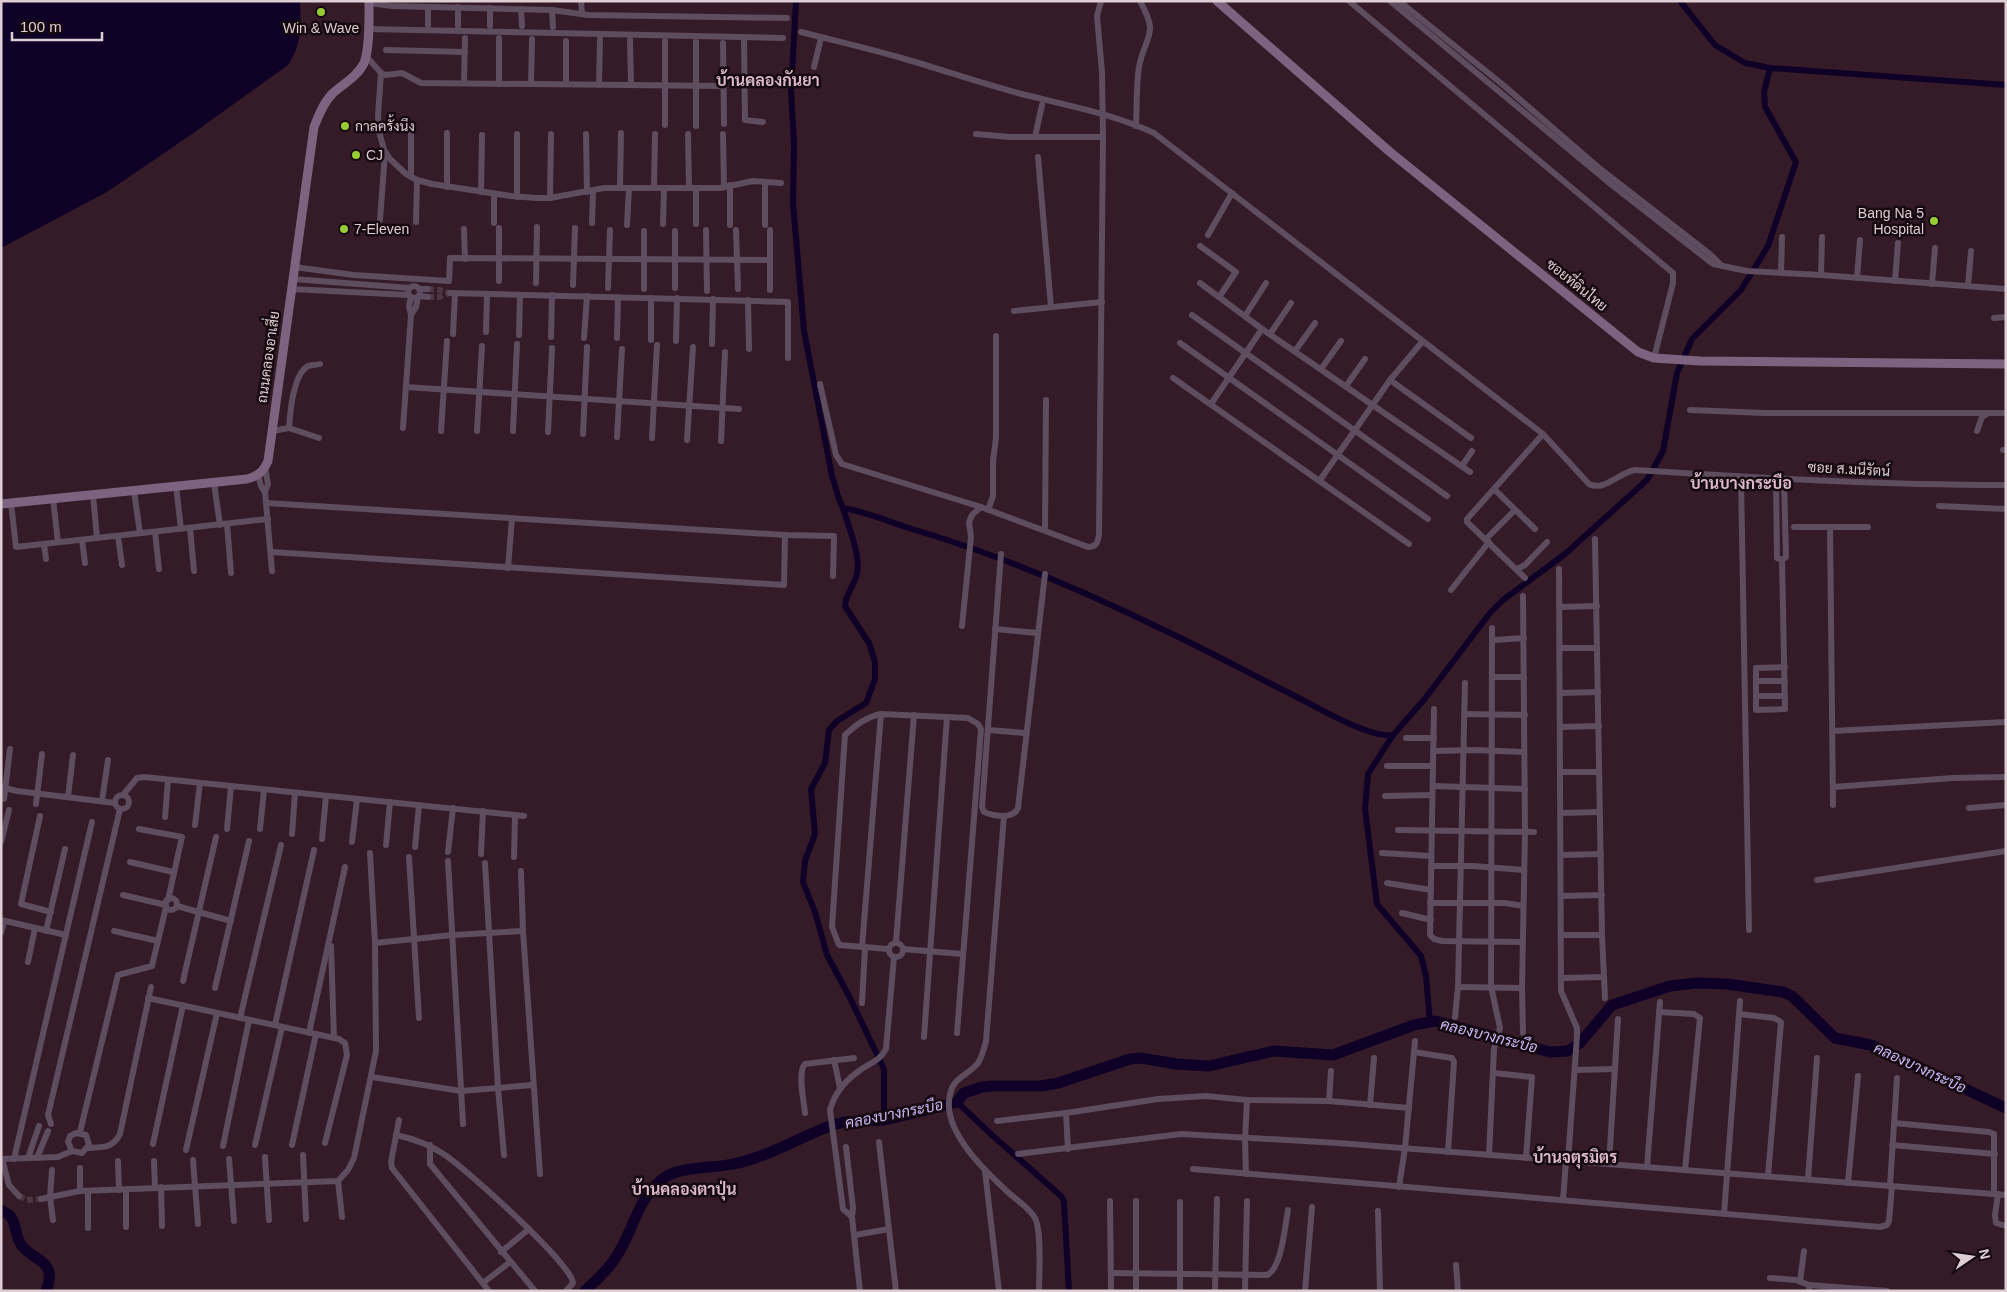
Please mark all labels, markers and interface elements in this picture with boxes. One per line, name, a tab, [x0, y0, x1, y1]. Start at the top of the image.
marker: Win & Wave	[315, 6, 327, 18]
scale bar	[12, 10, 102, 42]
text: 100 m	[20, 18, 62, 35]
place label: Win & Wave	[283, 20, 359, 36]
district label: บ้านคลองกันยา	[716, 69, 820, 89]
place label: กาลครั้งนึง	[355, 114, 415, 134]
marker: กาลครั้งนึง	[339, 120, 351, 132]
place label: CJ	[366, 147, 383, 163]
marker: CJ	[350, 149, 362, 161]
place label: Bang Na 5 Hospital	[1858, 205, 1924, 237]
marker: Bang Na 5 Hospital	[1928, 215, 1940, 227]
place label: 7-Eleven	[354, 221, 409, 237]
marker: 7-Eleven	[338, 223, 350, 235]
street label: ซอยที่ดินไทย	[1543, 252, 1613, 314]
street label: ถนนคลองอาเสี่ย	[250, 309, 282, 404]
street label: ซอย ส.มนีรัตน์	[1807, 458, 1891, 479]
district label: บ้านบางกระบือ	[1690, 472, 1792, 492]
water label: คลองบางกระบือ	[1439, 1014, 1540, 1056]
water label: คลองบางกระบือ	[1872, 1038, 1969, 1096]
water label: คลองบางกระบือ	[843, 1095, 945, 1131]
district label: บ้านจตุรมิตร	[1533, 1146, 1617, 1169]
district label: บ้านคลองตาปุ่น	[631, 1178, 737, 1201]
north arrow	[1947, 1232, 1997, 1282]
text: N	[1976, 1247, 1994, 1261]

